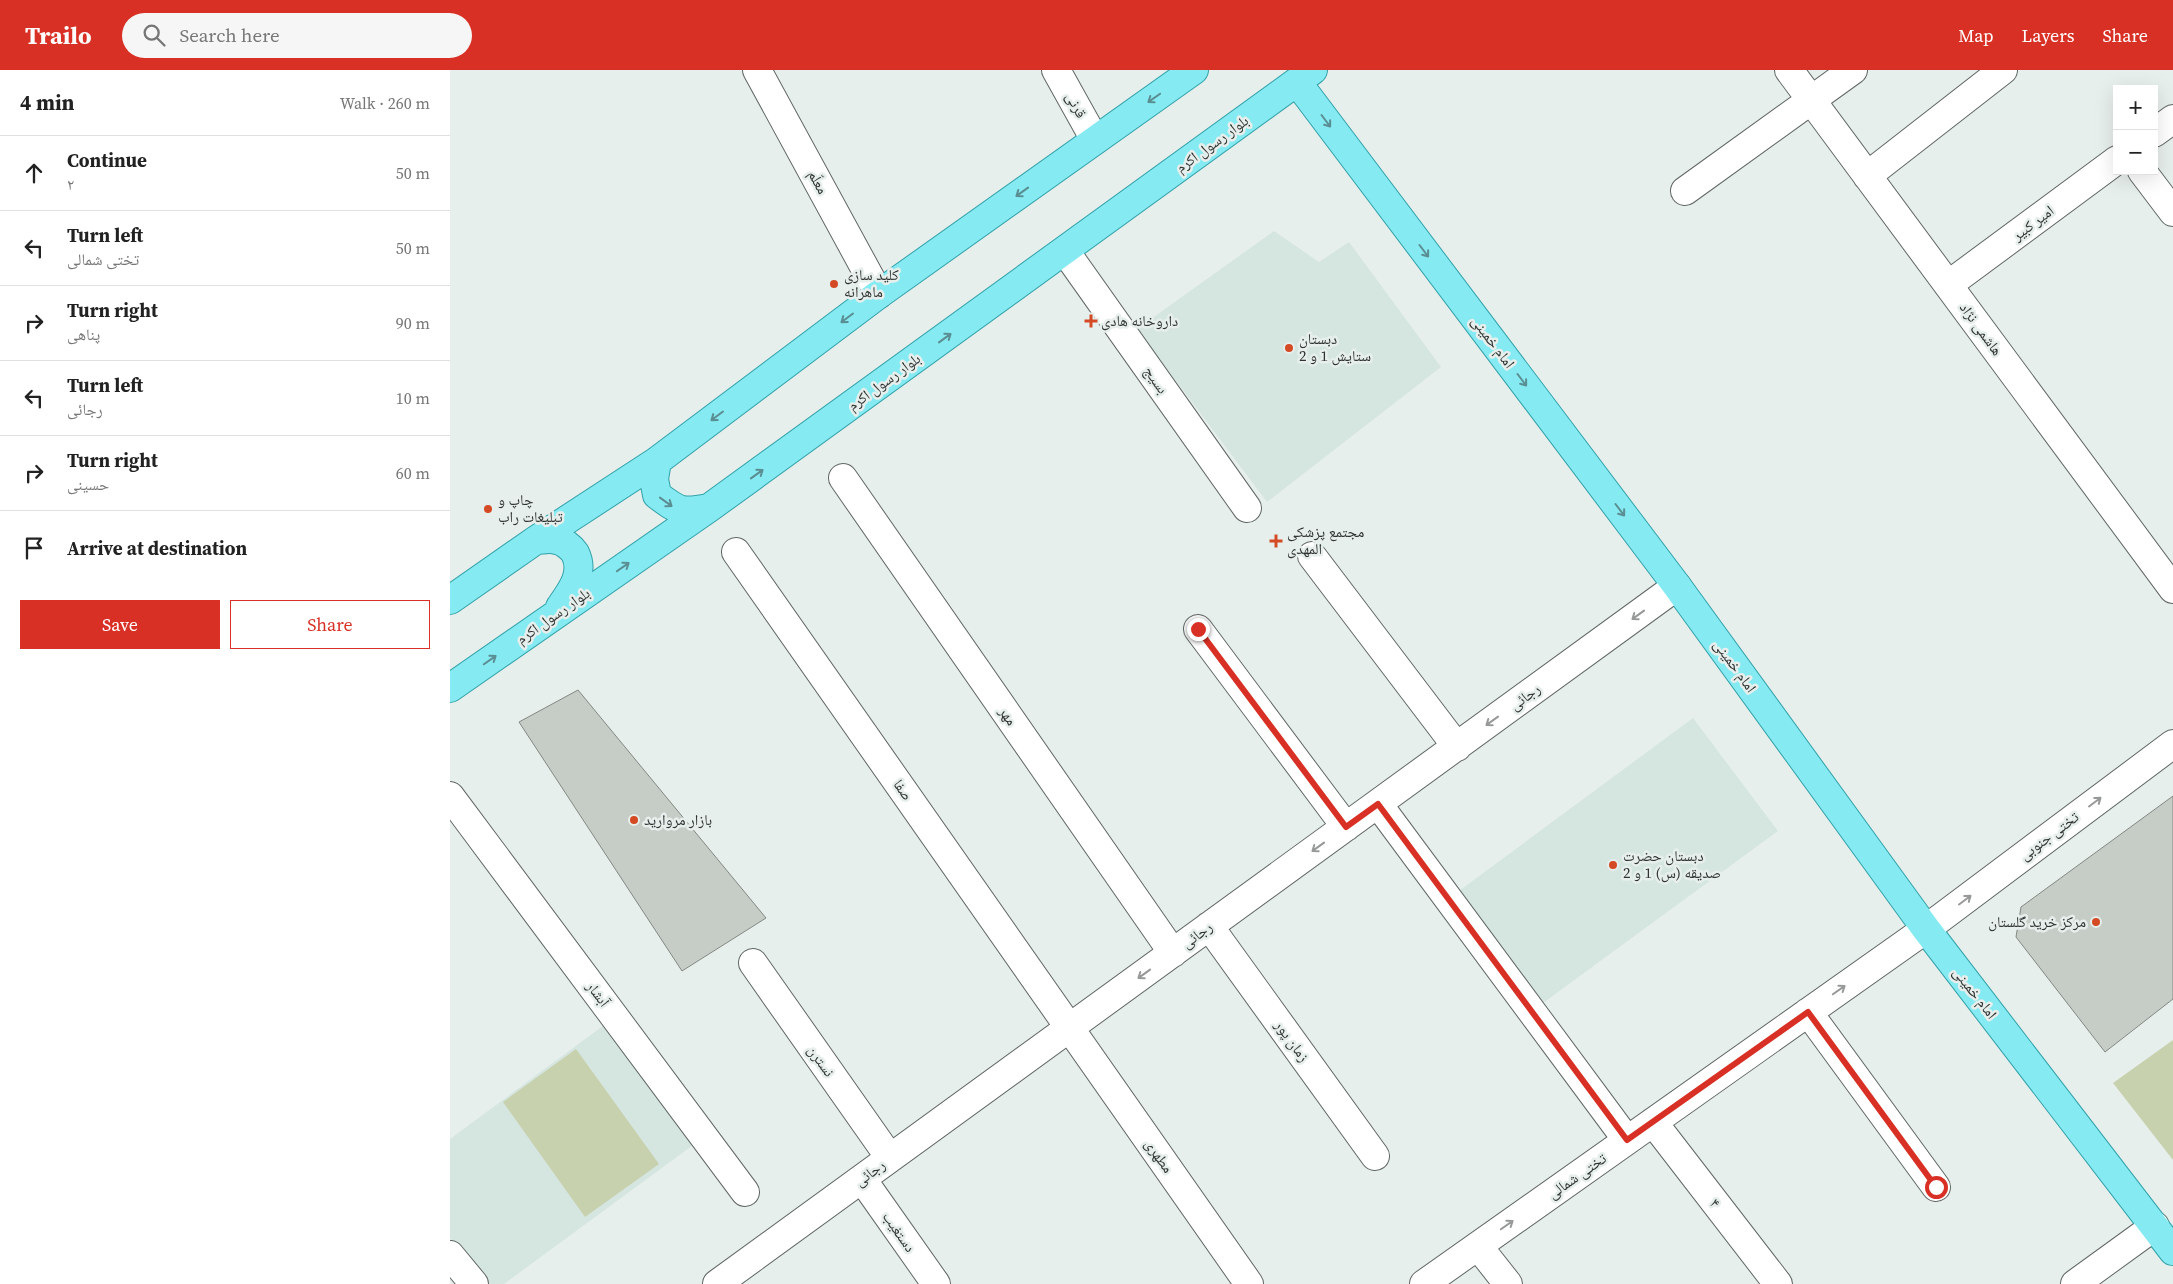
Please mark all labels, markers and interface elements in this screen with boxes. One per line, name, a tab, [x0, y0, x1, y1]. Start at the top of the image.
search box	[122, 13, 472, 58]
text: Trailo	[25, 19, 92, 52]
icon: search	[140, 21, 168, 49]
text: Search here	[180, 22, 280, 48]
text: Map	[1958, 23, 1993, 48]
text: Layers	[2021, 23, 2074, 48]
text: Share	[2102, 23, 2148, 48]
map controls	[2113, 85, 2158, 175]
button: +	[2113, 85, 2158, 130]
text: 4 min	[20, 88, 75, 117]
street label: قرنی	[1061, 88, 1092, 122]
text: Walk · 260 m	[340, 92, 430, 114]
one-way arrow	[1147, 93, 1161, 103]
street label: بلوار رسول اکرم	[1171, 110, 1253, 177]
one-way arrow	[1321, 114, 1331, 128]
button: −	[2113, 130, 2158, 175]
text: Continue	[67, 147, 147, 173]
icon: ahead	[20, 159, 48, 187]
text: 50 m	[396, 162, 430, 184]
street label: معلّم	[803, 166, 834, 198]
text: ۲	[67, 173, 74, 195]
one-way arrow	[1016, 187, 1029, 198]
street label: امیر کبیر	[2007, 200, 2058, 246]
text: Turn left	[67, 222, 143, 248]
icon: left	[20, 234, 48, 262]
text: 50 m	[396, 237, 430, 259]
one-way arrow	[1419, 244, 1429, 258]
text: تختی شمالی	[67, 248, 139, 270]
place label: کلید سازی ماهرانه	[844, 264, 899, 302]
marker: کلید سازی ماهرانه	[828, 278, 840, 290]
text: Turn right	[67, 297, 158, 323]
street label: هاشمی نژاد	[1955, 298, 2008, 360]
icon: right	[20, 309, 48, 337]
place label: داروخانه هادی	[1101, 310, 1178, 331]
street label: امام خمینی	[1467, 311, 1520, 372]
text: 90 m	[396, 312, 430, 334]
one-way arrow	[840, 313, 854, 323]
marker: داروخانه هادی	[1085, 315, 1097, 327]
text: پناهی	[67, 323, 100, 345]
place label: دبستان ستایش 1 و 2	[1299, 328, 1371, 366]
one-way arrow	[938, 333, 952, 343]
marker: دبستان ستایش 1 و 2	[1283, 342, 1295, 354]
street label: بلوار رسول اکرم	[843, 348, 925, 415]
street label: بسیج	[1139, 362, 1173, 398]
text: Turn left	[67, 372, 143, 398]
one-way arrow	[1517, 373, 1527, 387]
icon: left	[20, 384, 48, 412]
text: 10 m	[396, 387, 430, 409]
text: رجائی	[67, 398, 103, 420]
one-way arrow	[711, 410, 724, 421]
text: Turn right	[67, 447, 158, 473]
icon: right	[20, 459, 48, 487]
text: 60 m	[396, 462, 430, 484]
one-way arrow	[749, 469, 763, 479]
text: حسینی	[67, 473, 109, 495]
place label: چاپ و تبلیغات راب	[498, 489, 563, 527]
one-way arrow	[659, 497, 673, 507]
marker: چاپ و تبلیغات راب	[482, 503, 494, 515]
one-way arrow	[1614, 503, 1625, 516]
place label: مجتمع پزشکی المهدی	[1287, 521, 1365, 559]
icon: arrive	[20, 534, 48, 562]
marker: مجتمع پزشکی المهدی	[1269, 534, 1283, 548]
text: Arrive at destination	[67, 535, 247, 561]
one-way arrow	[616, 562, 630, 572]
street label: بلوار رسول اکرم	[511, 582, 594, 649]
button: Save	[20, 600, 220, 649]
button: Share	[230, 600, 430, 649]
one-way arrow	[1631, 610, 1645, 620]
route end	[1187, 618, 1210, 641]
street label: امام خمینی	[1709, 635, 1762, 696]
one-way arrow	[483, 655, 497, 665]
street label: رجائی	[1505, 678, 1545, 715]
street label: مهر	[994, 701, 1022, 729]
one-way arrow	[1485, 716, 1499, 726]
street label: صفا	[889, 775, 918, 804]
one-way arrow	[2088, 797, 2101, 808]
street label: تختی جنوبی	[2015, 806, 2083, 865]
place label: بازار مروارید	[644, 809, 712, 830]
marker: بازار مروارید	[628, 814, 640, 826]
one-way arrow	[1311, 842, 1325, 852]
place label: دبستان حضرت صدیقه (س) 1 و 2	[1623, 845, 1721, 883]
marker: دبستان حضرت صدیقه (س) 1 و 2	[1607, 859, 1619, 871]
one-way arrow	[1958, 894, 1971, 905]
place label: مرکز خرید گلستان	[1988, 911, 2086, 932]
street label: رجائی	[1177, 916, 1217, 953]
marker: مرکز خرید گلستان	[2090, 916, 2102, 928]
street label: امام خمینی	[1948, 962, 2002, 1023]
one-way arrow	[1137, 969, 1151, 979]
street label: آبشار	[581, 976, 616, 1012]
one-way arrow	[1832, 985, 1846, 995]
street label: زمان پور	[1270, 1015, 1315, 1066]
street label: نسترن	[803, 1041, 840, 1081]
street label: مطهری	[1140, 1134, 1179, 1177]
street label: تختی شمالی	[1543, 1147, 1611, 1204]
street label: رجائی	[850, 1154, 890, 1191]
route start	[1925, 1176, 1948, 1199]
street label: ۴	[1705, 1194, 1726, 1212]
street label: دستغیب	[878, 1207, 921, 1256]
one-way arrow	[1500, 1220, 1514, 1230]

